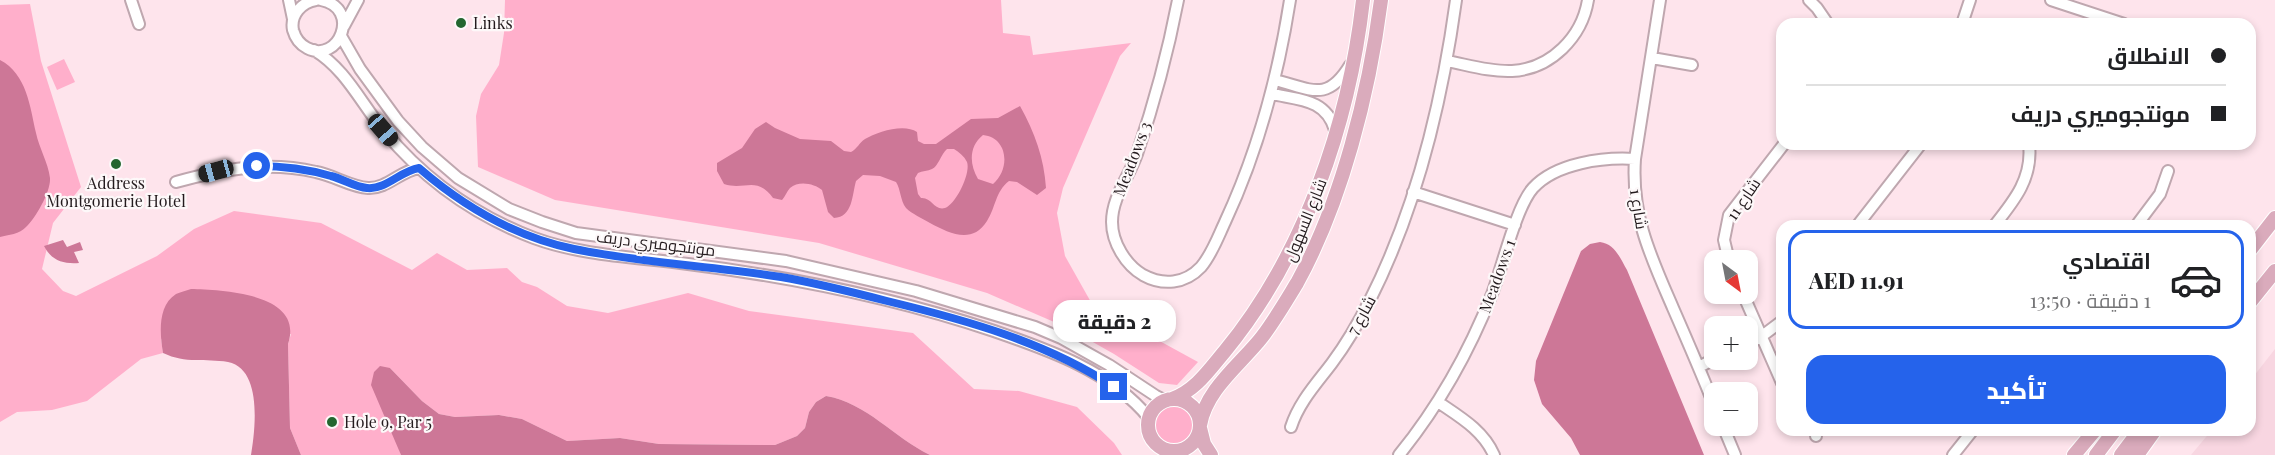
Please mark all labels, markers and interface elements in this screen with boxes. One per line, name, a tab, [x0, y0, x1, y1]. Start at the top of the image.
place label: Links	[473, 12, 513, 33]
marker: Links	[454, 16, 468, 30]
text: الانطلاق	[2107, 40, 2190, 70]
text: مونتجوميري دريف	[2011, 98, 2190, 128]
car	[364, 111, 402, 149]
street label: Meadows 3	[1108, 119, 1155, 199]
route start	[243, 152, 270, 179]
marker: Address Montgomerie Hotel	[109, 157, 123, 171]
car	[196, 158, 236, 184]
place label: Address Montgomerie Hotel	[46, 172, 186, 211]
street label: شارع 11	[1721, 173, 1766, 225]
street label: شارع السهول	[1278, 175, 1333, 265]
street label: شارع 1	[1624, 187, 1653, 231]
street label: مونتجوميري دريف	[595, 225, 717, 264]
street label: Meadows 1	[1474, 236, 1520, 316]
text: اقتصادي	[2062, 245, 2151, 275]
north arrow	[1704, 250, 1758, 304]
map controls	[1704, 250, 1758, 436]
icon: car	[2169, 253, 2223, 307]
text: AED 11.91	[1809, 265, 1904, 295]
text: 1 دقيقة · 13:50	[2030, 286, 2151, 313]
street label: شارع 7	[1341, 292, 1382, 339]
callout: 2 دقيقة	[1052, 300, 1176, 342]
text: 2 دقيقة	[1078, 307, 1151, 334]
button: +	[1704, 316, 1758, 370]
button: تأكيد	[1806, 355, 2226, 424]
route end	[1100, 373, 1127, 400]
button: −	[1704, 382, 1758, 436]
place label: Hole 9, Par 5	[344, 411, 432, 432]
marker: Hole 9, Par 5	[325, 415, 339, 429]

